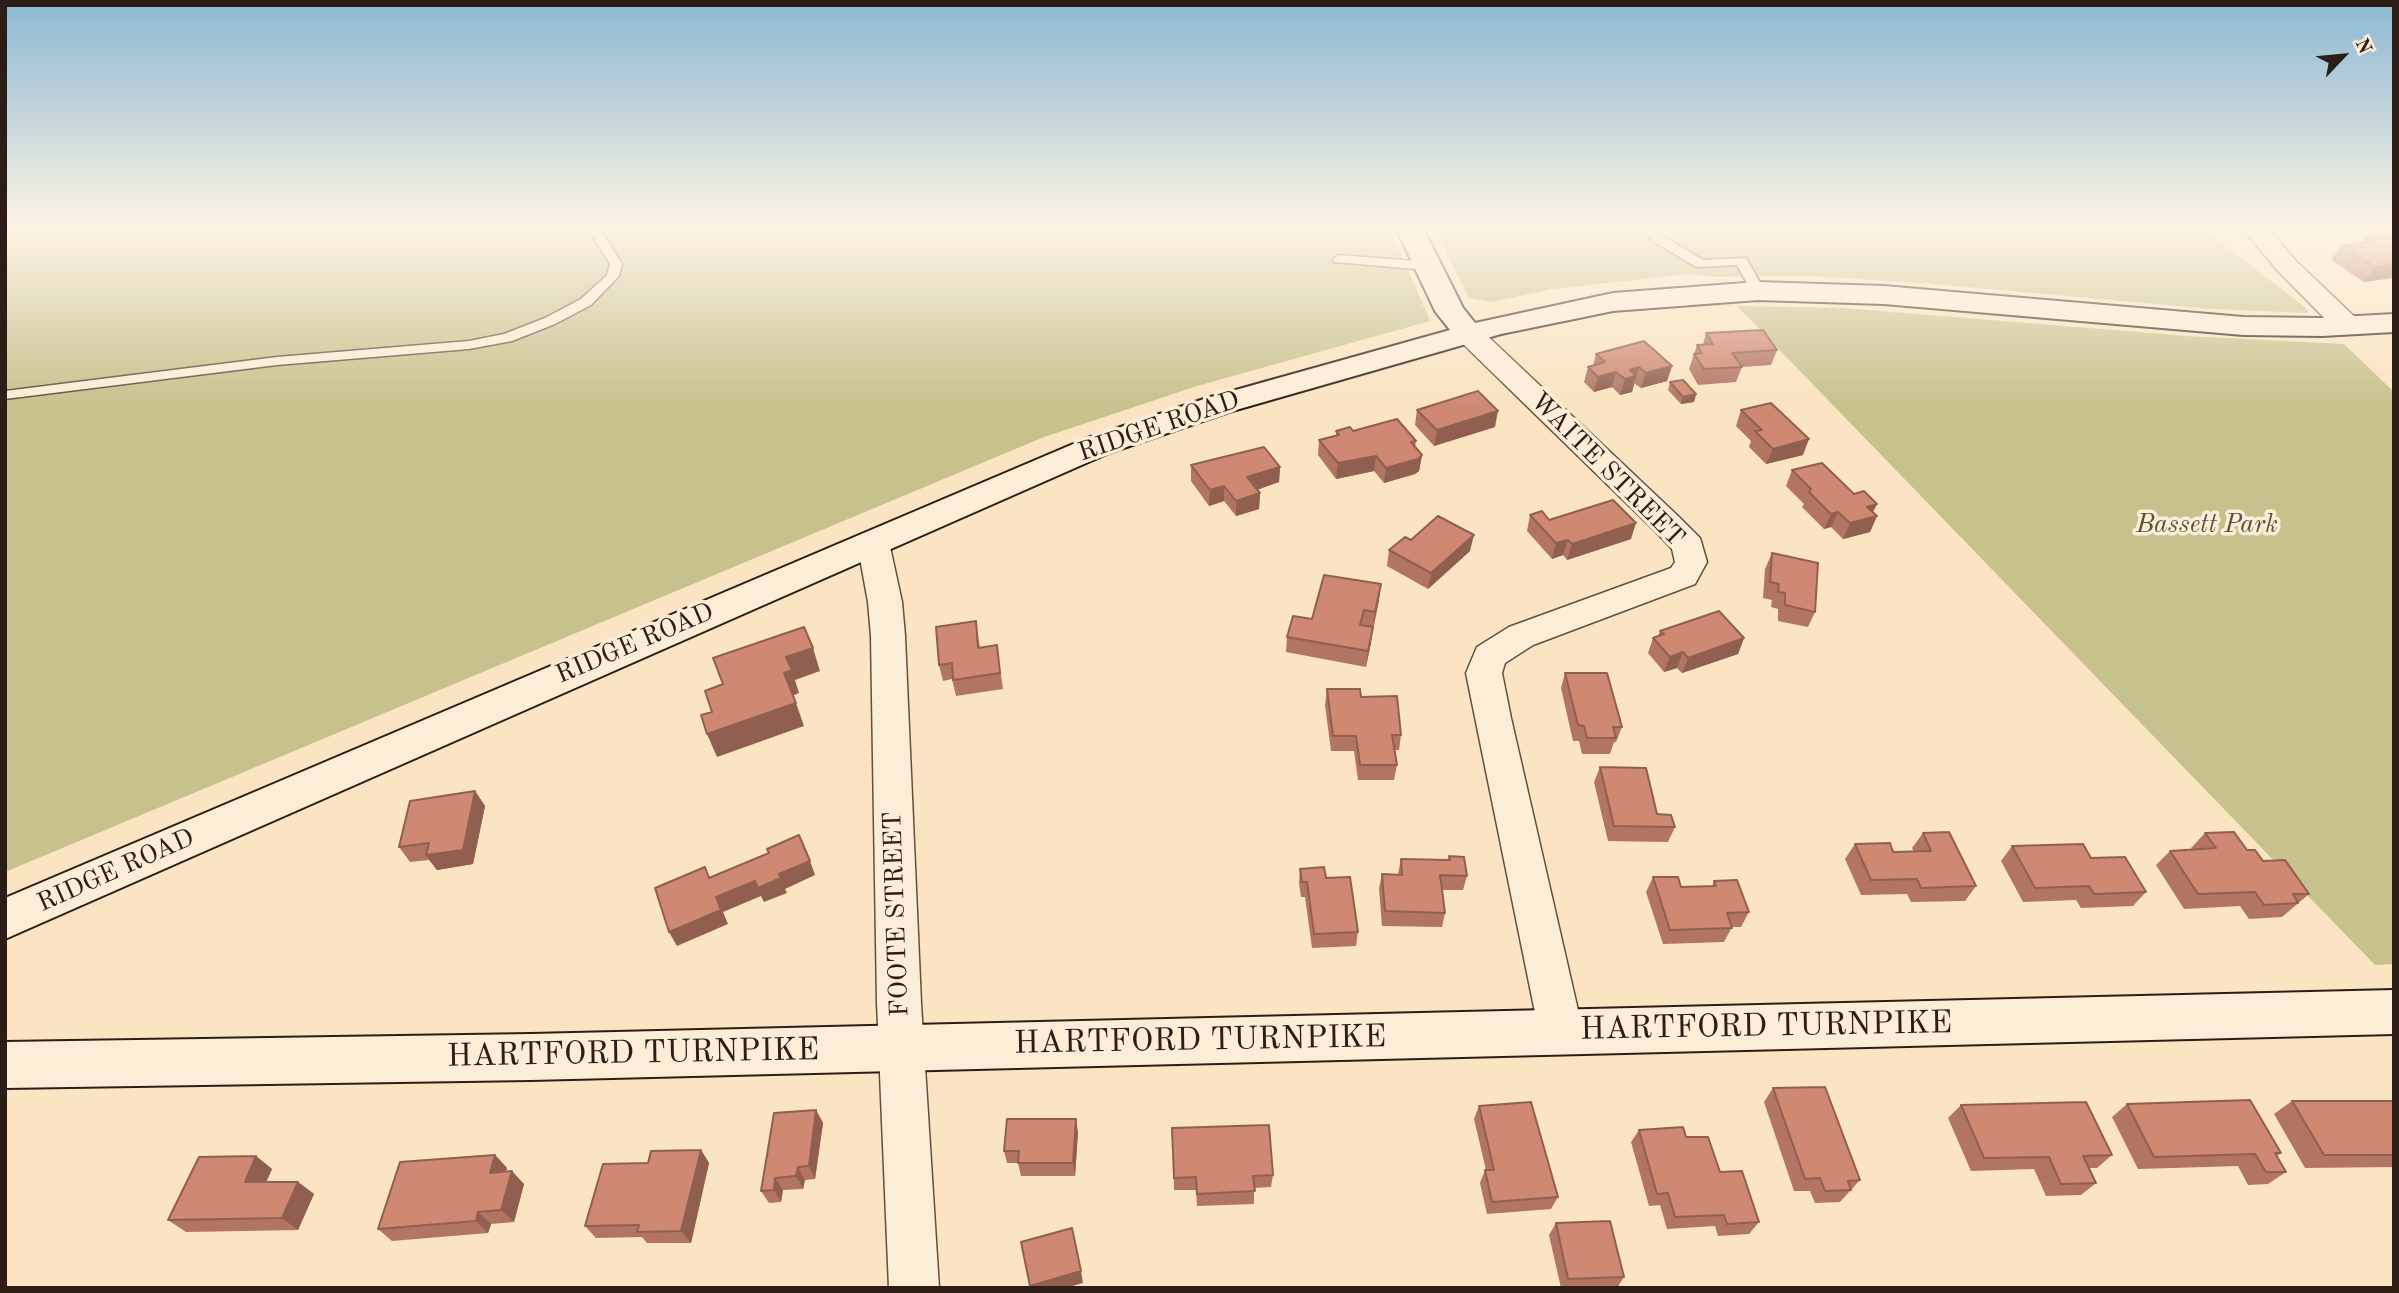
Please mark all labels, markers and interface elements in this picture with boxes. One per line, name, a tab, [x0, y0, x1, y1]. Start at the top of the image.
north arrow	[2308, 21, 2378, 91]
text: N	[2351, 36, 2374, 57]
street label: RIDGE ROAD	[1074, 385, 1244, 469]
street label: WAITE STREET	[1523, 386, 1691, 554]
park label: Bassett Park	[2136, 509, 2278, 541]
street label: RIDGE ROAD	[551, 597, 719, 691]
street label: FOOTE STREET	[878, 811, 916, 1017]
street label: RIDGE ROAD	[33, 822, 199, 920]
street label: HARTFORD TURNPIKE	[1580, 1005, 1952, 1049]
street label: HARTFORD TURNPIKE	[1014, 1019, 1386, 1063]
street label: HARTFORD TURNPIKE	[447, 1032, 819, 1076]

